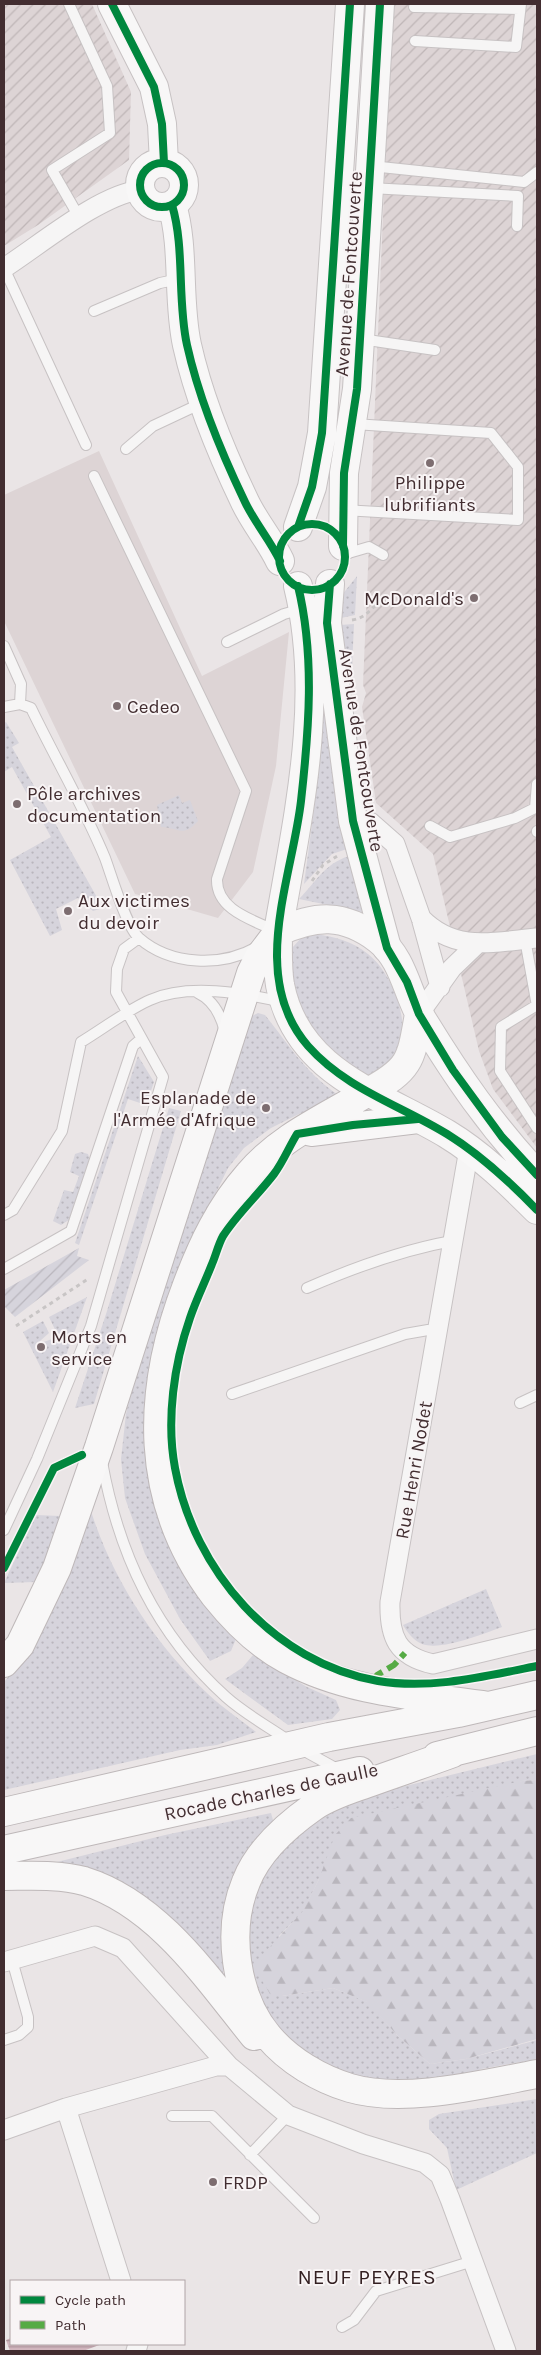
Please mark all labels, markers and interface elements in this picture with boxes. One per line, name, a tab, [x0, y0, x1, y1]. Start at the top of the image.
street label: Avenue de Fontcouverte	[331, 171, 367, 377]
marker: Philippe lubrifiants	[424, 457, 436, 469]
place label: Philippe lubrifiants	[384, 472, 476, 516]
place label: McDonald's	[364, 588, 464, 610]
marker: McDonald's	[468, 592, 480, 604]
street label: Avenue de Fontcouverte	[334, 647, 388, 853]
place label: Cedeo	[127, 696, 180, 718]
marker: Cedeo	[111, 700, 123, 712]
place label: Pôle archives documentation	[27, 783, 161, 827]
marker: Pôle archives documentation	[11, 798, 23, 810]
place label: Aux victimes du devoir	[78, 890, 190, 934]
marker: Aux victimes du devoir	[62, 905, 74, 917]
place label: Esplanade de l'Armée d'Afrique	[113, 1087, 256, 1131]
marker: Esplanade de l'Armée d'Afrique	[260, 1102, 272, 1114]
place label: Morts en service	[51, 1326, 127, 1370]
marker: Morts en service	[35, 1341, 47, 1353]
street label: Rue Henri Nodet	[391, 1399, 437, 1541]
street label: Rocade Charles de Gaulle	[162, 1759, 380, 1825]
place label: FRDP	[223, 2172, 268, 2194]
marker: FRDP	[207, 2176, 219, 2188]
district label: NEUF PEYRES	[297, 2265, 437, 2289]
legend	[10, 2280, 185, 2345]
text: Cycle path	[55, 2291, 126, 2309]
text: Path	[55, 2316, 86, 2334]

